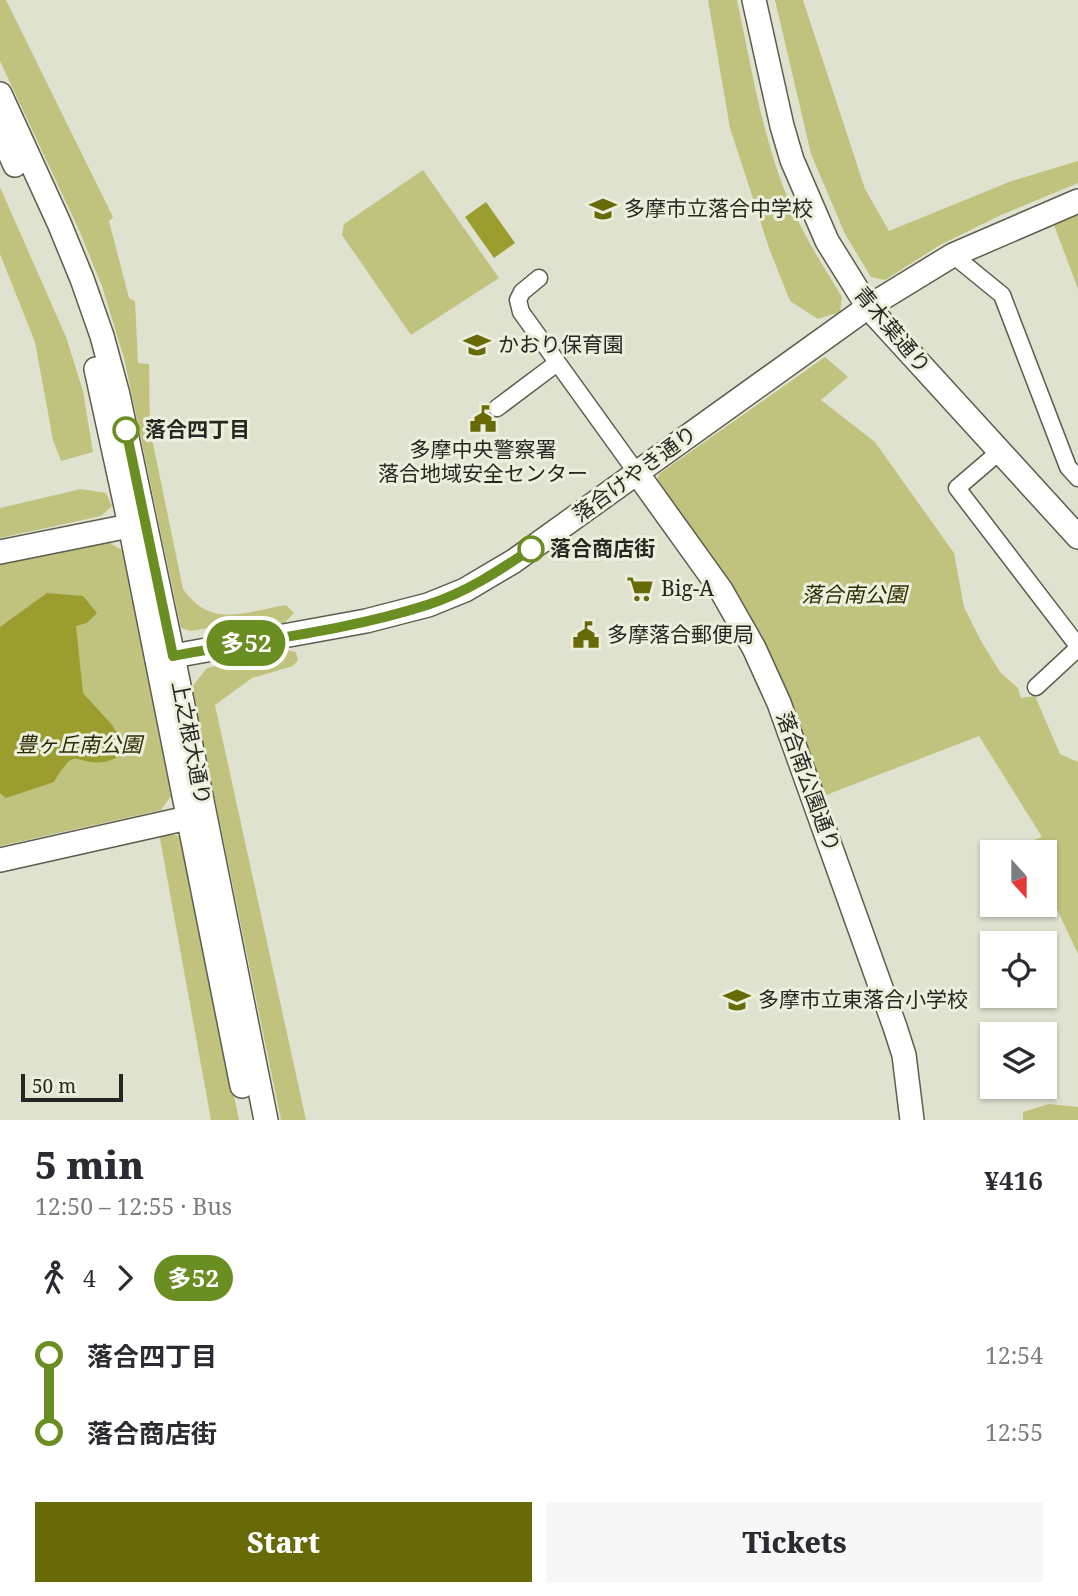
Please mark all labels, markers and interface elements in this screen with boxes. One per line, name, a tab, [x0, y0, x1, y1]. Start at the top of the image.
school or university icon: 多摩市立落合中学校	[588, 194, 618, 224]
place label: 多摩市立落合中学校	[624, 194, 813, 222]
street label: 青木葉通り	[848, 280, 937, 379]
school or university icon: かおり保育園	[462, 330, 492, 360]
place label: かおり保育園	[498, 330, 624, 358]
public building icon: 多摩中央警察署 落合地域安全センター	[468, 404, 498, 434]
place label: 落合四丁目	[145, 415, 250, 443]
marker: 落合四丁目	[113, 417, 139, 443]
street label: 落合けやき通り	[567, 419, 702, 528]
place label: 多摩中央警察署 落合地域安全センター	[378, 435, 588, 487]
place label: 落合商店街	[550, 534, 655, 562]
marker: 落合商店街	[518, 536, 544, 562]
supermarket icon: Big-A	[625, 574, 655, 604]
place label: Big-A	[661, 574, 714, 602]
park label: 落合南公園	[802, 580, 909, 608]
line badge: 多52	[206, 620, 286, 666]
public building icon: 多摩落合郵便局	[571, 620, 601, 650]
place label: 多摩落合郵便局	[607, 620, 754, 648]
text: 多52	[220, 626, 272, 659]
street label: 上之根大通り	[166, 678, 218, 807]
street label: 落合南公園通り	[771, 708, 847, 856]
park label: 豊ヶ丘南公園	[16, 730, 145, 758]
north arrow	[980, 840, 1057, 917]
map controls	[980, 840, 1057, 1099]
button: locate	[980, 931, 1057, 1008]
school or university icon: 多摩市立東落合小学校	[722, 985, 752, 1015]
place label: 多摩市立東落合小学校	[758, 985, 968, 1013]
button: layers	[980, 1022, 1057, 1099]
scale bar	[21, 1071, 122, 1103]
text: 50 m	[32, 1073, 76, 1099]
text: 5 min	[35, 1138, 144, 1190]
text: ¥416	[984, 1162, 1043, 1198]
text: 12:50 – 12:55 · Bus	[35, 1190, 232, 1222]
icon: walk	[35, 1259, 73, 1297]
icon: forward	[106, 1259, 144, 1297]
text: 多52	[168, 1261, 219, 1294]
text: 4	[83, 1262, 96, 1294]
text: 落合四丁目	[87, 1338, 217, 1374]
text: 12:54	[985, 1339, 1043, 1371]
text: 落合商店街	[87, 1415, 217, 1451]
text: 12:55	[985, 1416, 1043, 1448]
button: Start	[35, 1502, 532, 1582]
button: Tickets	[546, 1502, 1043, 1582]

